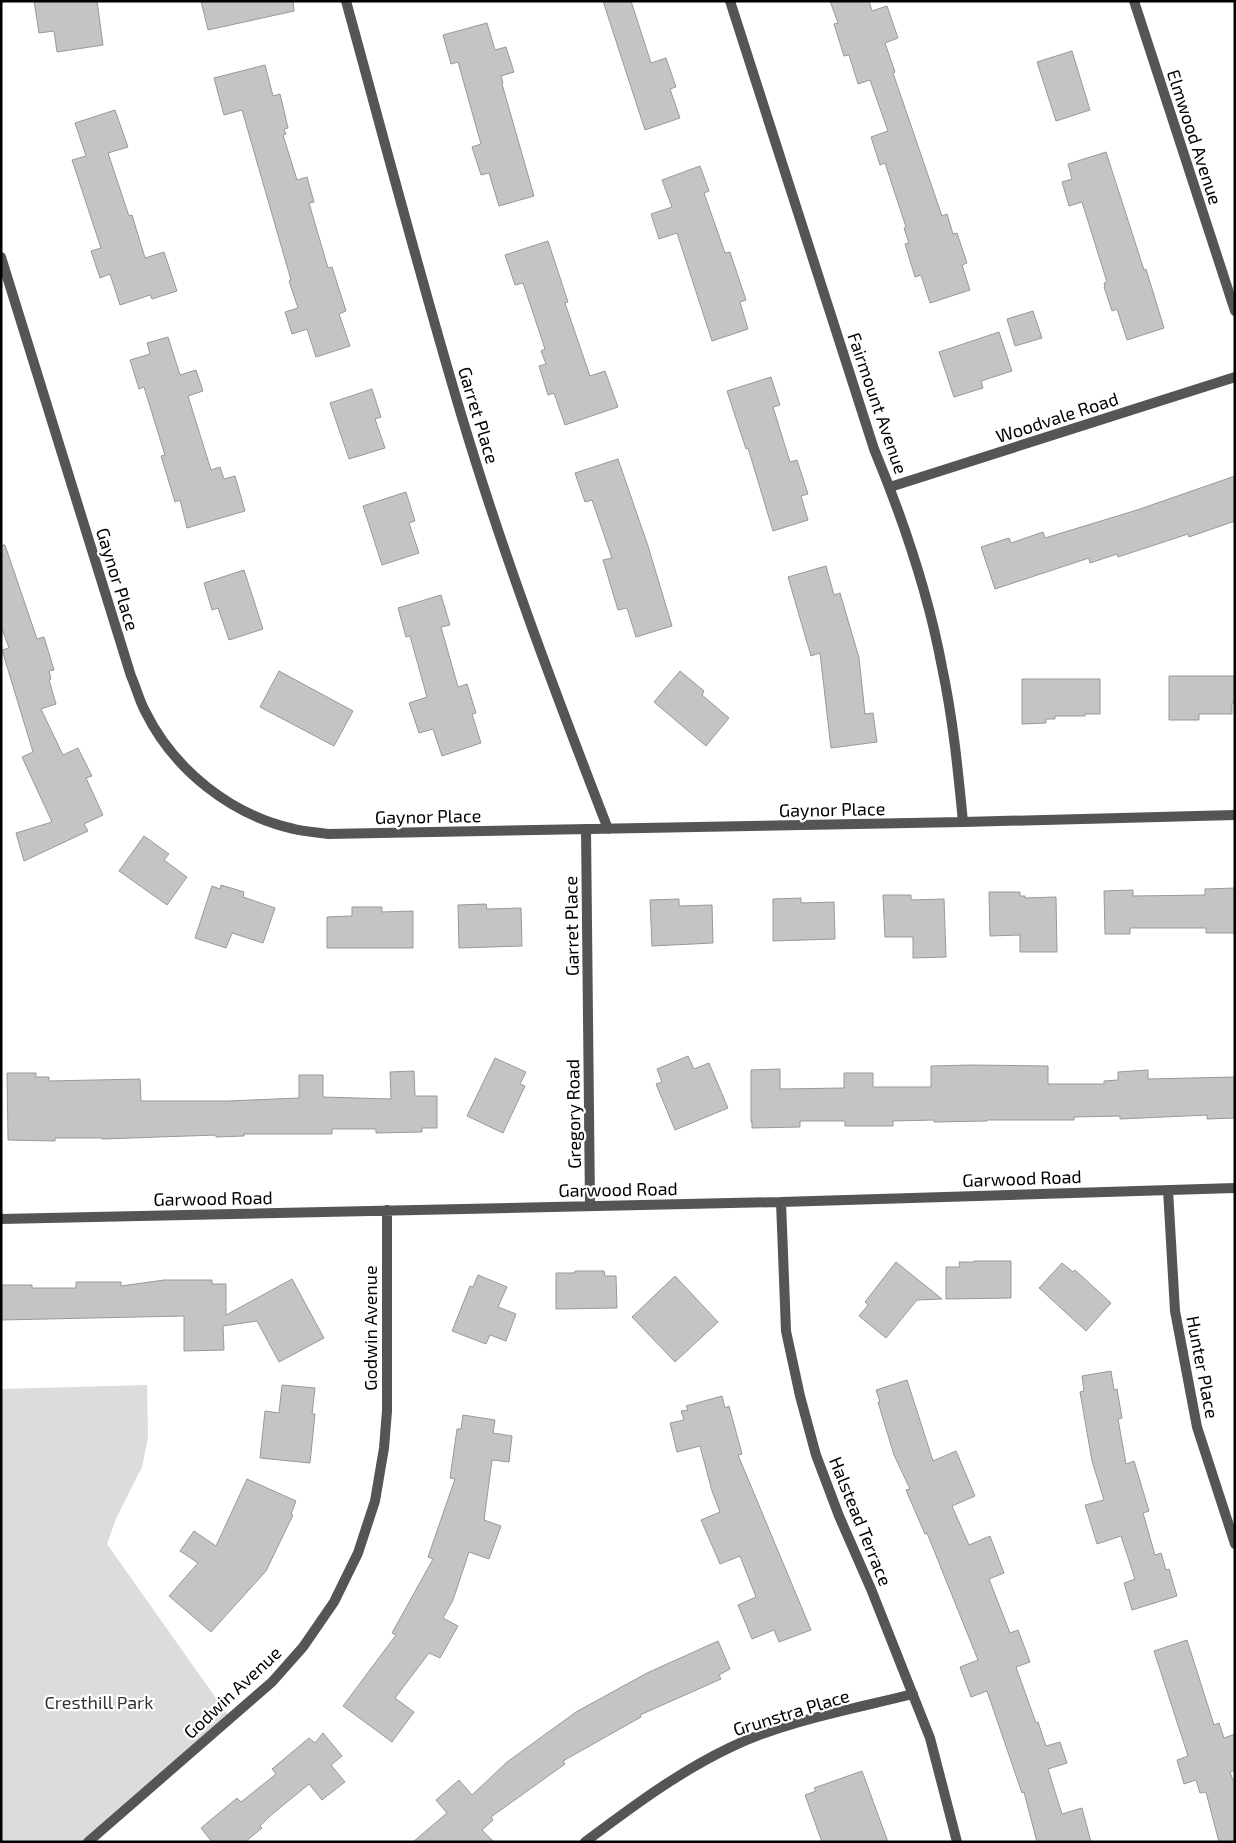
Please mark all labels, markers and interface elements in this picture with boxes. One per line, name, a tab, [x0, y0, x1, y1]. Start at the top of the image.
street label: Elmwood Avenue	[1163, 67, 1227, 207]
street label: Fairmount Avenue	[843, 329, 913, 477]
street label: Garret Place	[454, 364, 504, 466]
street label: Woodvale Road	[993, 387, 1121, 447]
street label: Gaynor Place	[92, 525, 144, 633]
street label: Gaynor Place	[779, 797, 885, 821]
street label: Gaynor Place	[375, 804, 481, 828]
street label: Garret Place	[559, 876, 583, 976]
street label: Gregory Road	[561, 1059, 585, 1169]
street label: Garwood Road	[962, 1165, 1082, 1191]
street label: Garwood Road	[558, 1177, 678, 1201]
street label: Garwood Road	[153, 1186, 273, 1210]
street label: Godwin Avenue	[359, 1265, 381, 1391]
street label: Hunter Place	[1182, 1314, 1224, 1420]
street label: Halstead Terrace	[825, 1453, 897, 1589]
street label: Godwin Avenue	[179, 1641, 285, 1743]
street label: Grunstra Place	[730, 1684, 852, 1740]
park label: Cresthill Park	[45, 1691, 153, 1713]

